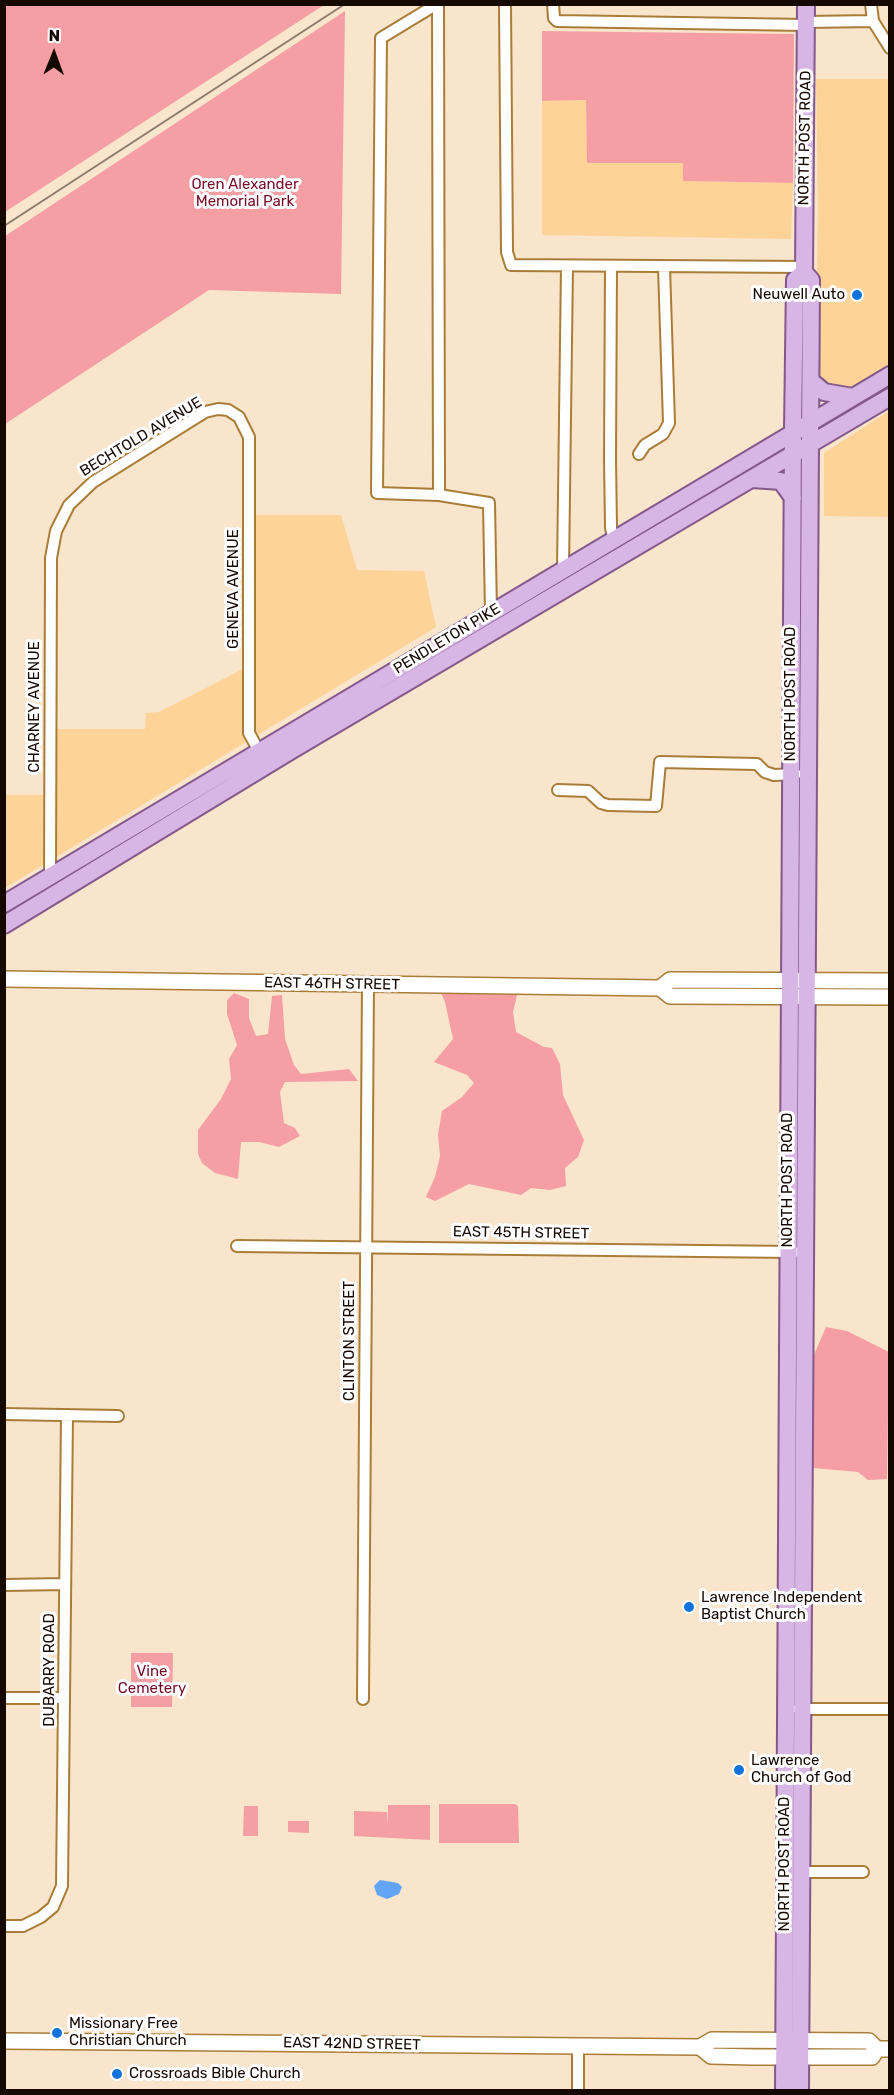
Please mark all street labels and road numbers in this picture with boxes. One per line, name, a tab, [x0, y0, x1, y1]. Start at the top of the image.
street label: NORTH POST ROAD	[795, 70, 815, 206]
street label: BECHTOLD AVENUE	[77, 393, 205, 481]
street label: GENEVA AVENUE	[225, 529, 243, 649]
street label: PENDLETON PIKE	[390, 600, 504, 678]
street label: NORTH POST ROAD	[782, 627, 800, 761]
street label: CHARNEY AVENUE	[26, 641, 44, 773]
street label: EAST 46TH STREET	[264, 974, 400, 994]
street label: NORTH POST ROAD	[779, 1113, 797, 1247]
street label: EAST 45TH STREET	[453, 1223, 589, 1243]
street label: CLINTON STREET	[341, 1281, 359, 1401]
street label: DUBARRY ROAD	[41, 1613, 59, 1727]
street label: NORTH POST ROAD	[776, 1797, 794, 1931]
street label: EAST 42ND STREET	[283, 2034, 421, 2054]

